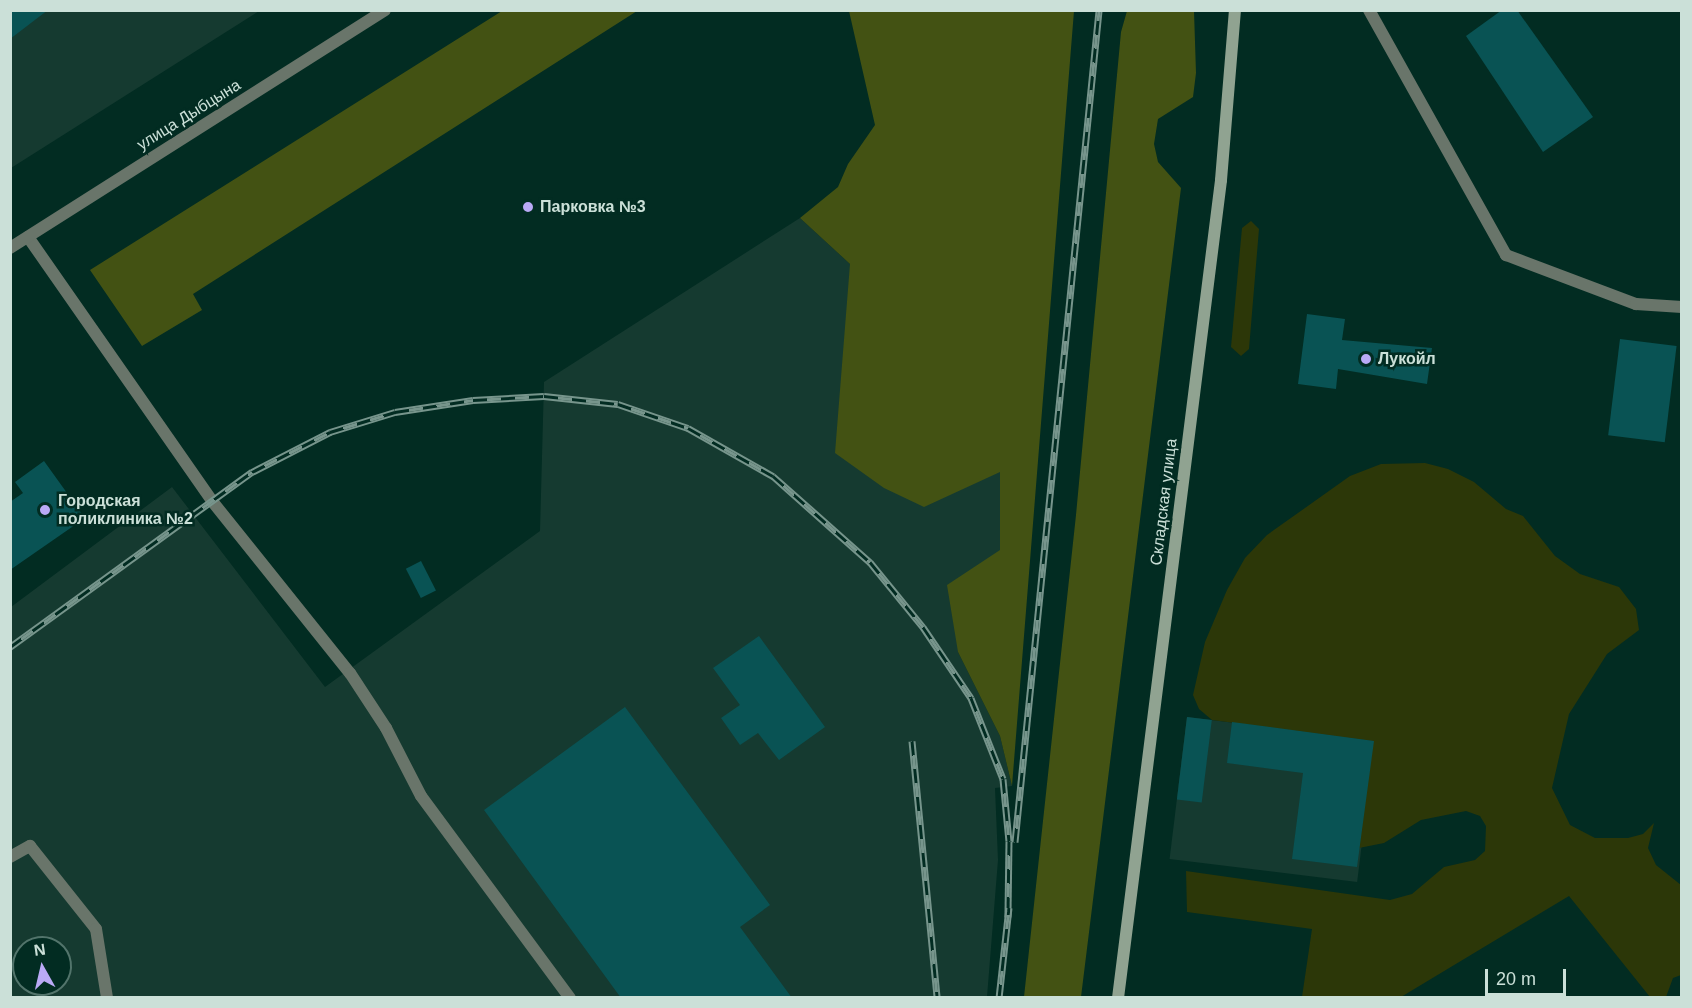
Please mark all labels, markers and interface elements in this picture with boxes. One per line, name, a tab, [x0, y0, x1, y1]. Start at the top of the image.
street label: улица Дыбцына	[134, 76, 244, 154]
place label: Парковка №3	[540, 197, 646, 217]
marker: Парковка №3	[521, 200, 535, 214]
place label: Лукойл	[1378, 349, 1436, 369]
marker: Лукойл	[1359, 352, 1373, 366]
street label: Складская улица	[1147, 437, 1181, 567]
place label: Городская поликлиника №2	[58, 491, 193, 529]
marker: Городская поликлиника №2	[36, 501, 54, 519]
north arrow	[12, 936, 72, 996]
text: N	[33, 940, 47, 959]
scale bar	[1488, 957, 1569, 995]
text: 20 m	[1496, 969, 1536, 989]

